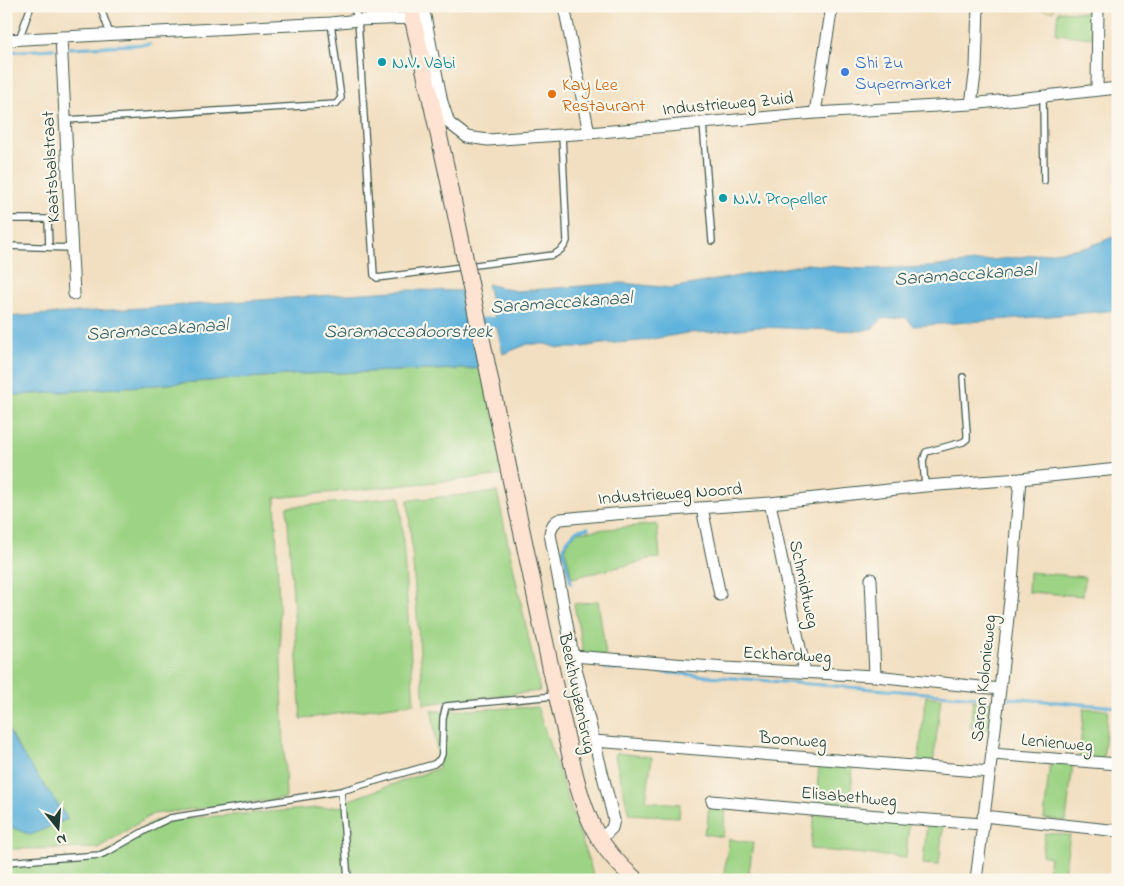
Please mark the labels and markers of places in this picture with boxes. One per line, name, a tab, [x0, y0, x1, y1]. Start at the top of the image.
place label: N.V. Vabi	[392, 51, 455, 77]
place label: Shi Zu Supermarket	[855, 51, 952, 98]
marker: N.V. Vabi	[376, 56, 388, 68]
marker: Shi Zu Supermarket	[839, 66, 851, 78]
place label: Kay Lee Restaurant	[562, 73, 645, 120]
marker: Kay Lee Restaurant	[546, 88, 558, 100]
place label: N.V. Propeller	[733, 187, 828, 213]
marker: N.V. Propeller	[717, 192, 729, 204]

